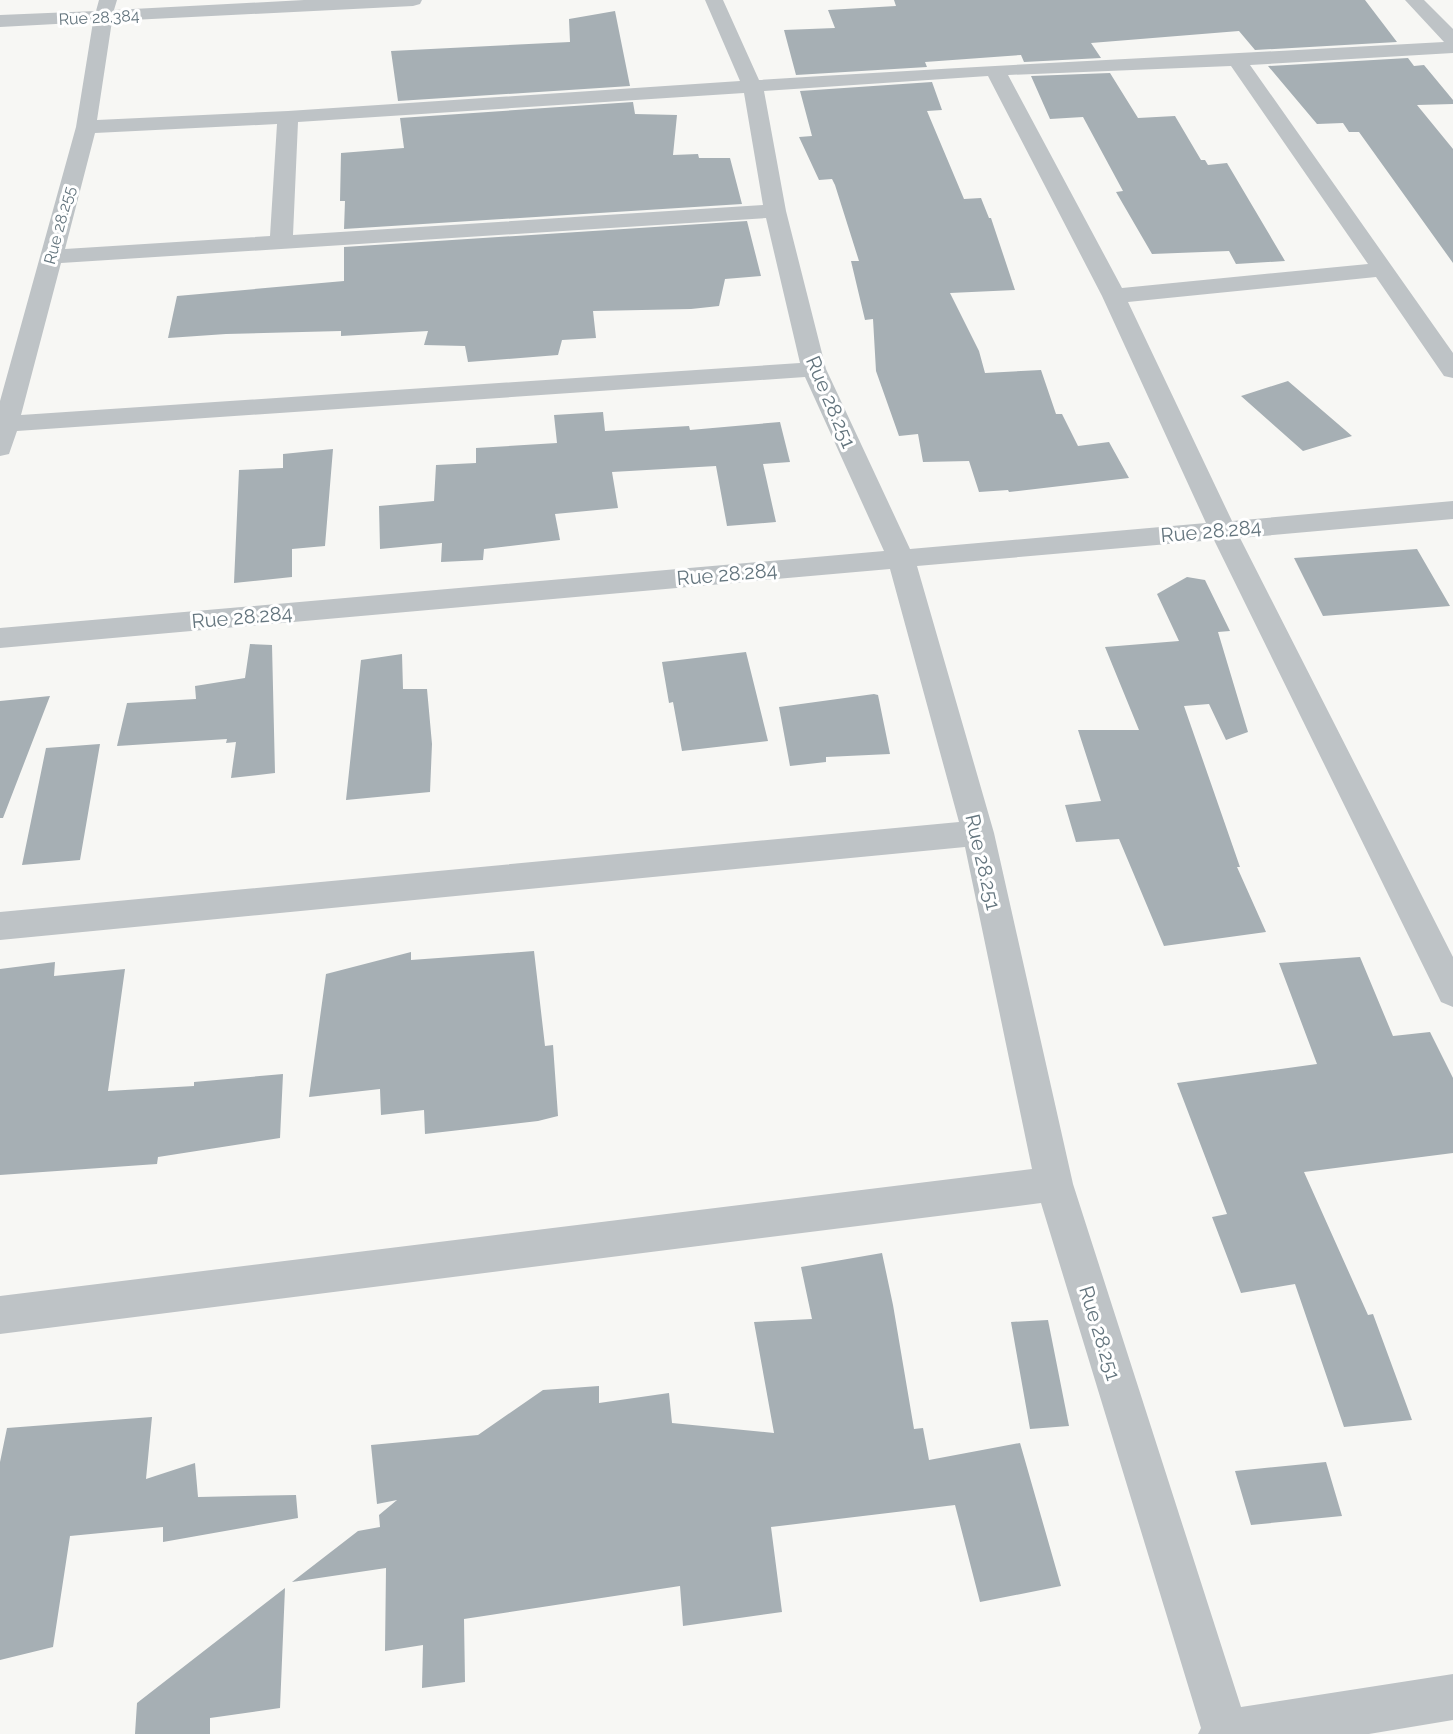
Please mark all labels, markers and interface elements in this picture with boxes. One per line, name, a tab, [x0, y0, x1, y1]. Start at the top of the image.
street label: Rue 28.384	[58, 6, 140, 29]
street label: Rue 28.255	[40, 184, 79, 266]
street label: Rue 28.251	[801, 352, 861, 452]
street label: Rue 28.284	[1160, 515, 1262, 547]
street label: Rue 28.284	[676, 558, 778, 590]
street label: Rue 28.284	[191, 601, 293, 633]
street label: Rue 28.251	[960, 812, 1006, 913]
street label: Rue 28.251	[1074, 1283, 1126, 1384]

